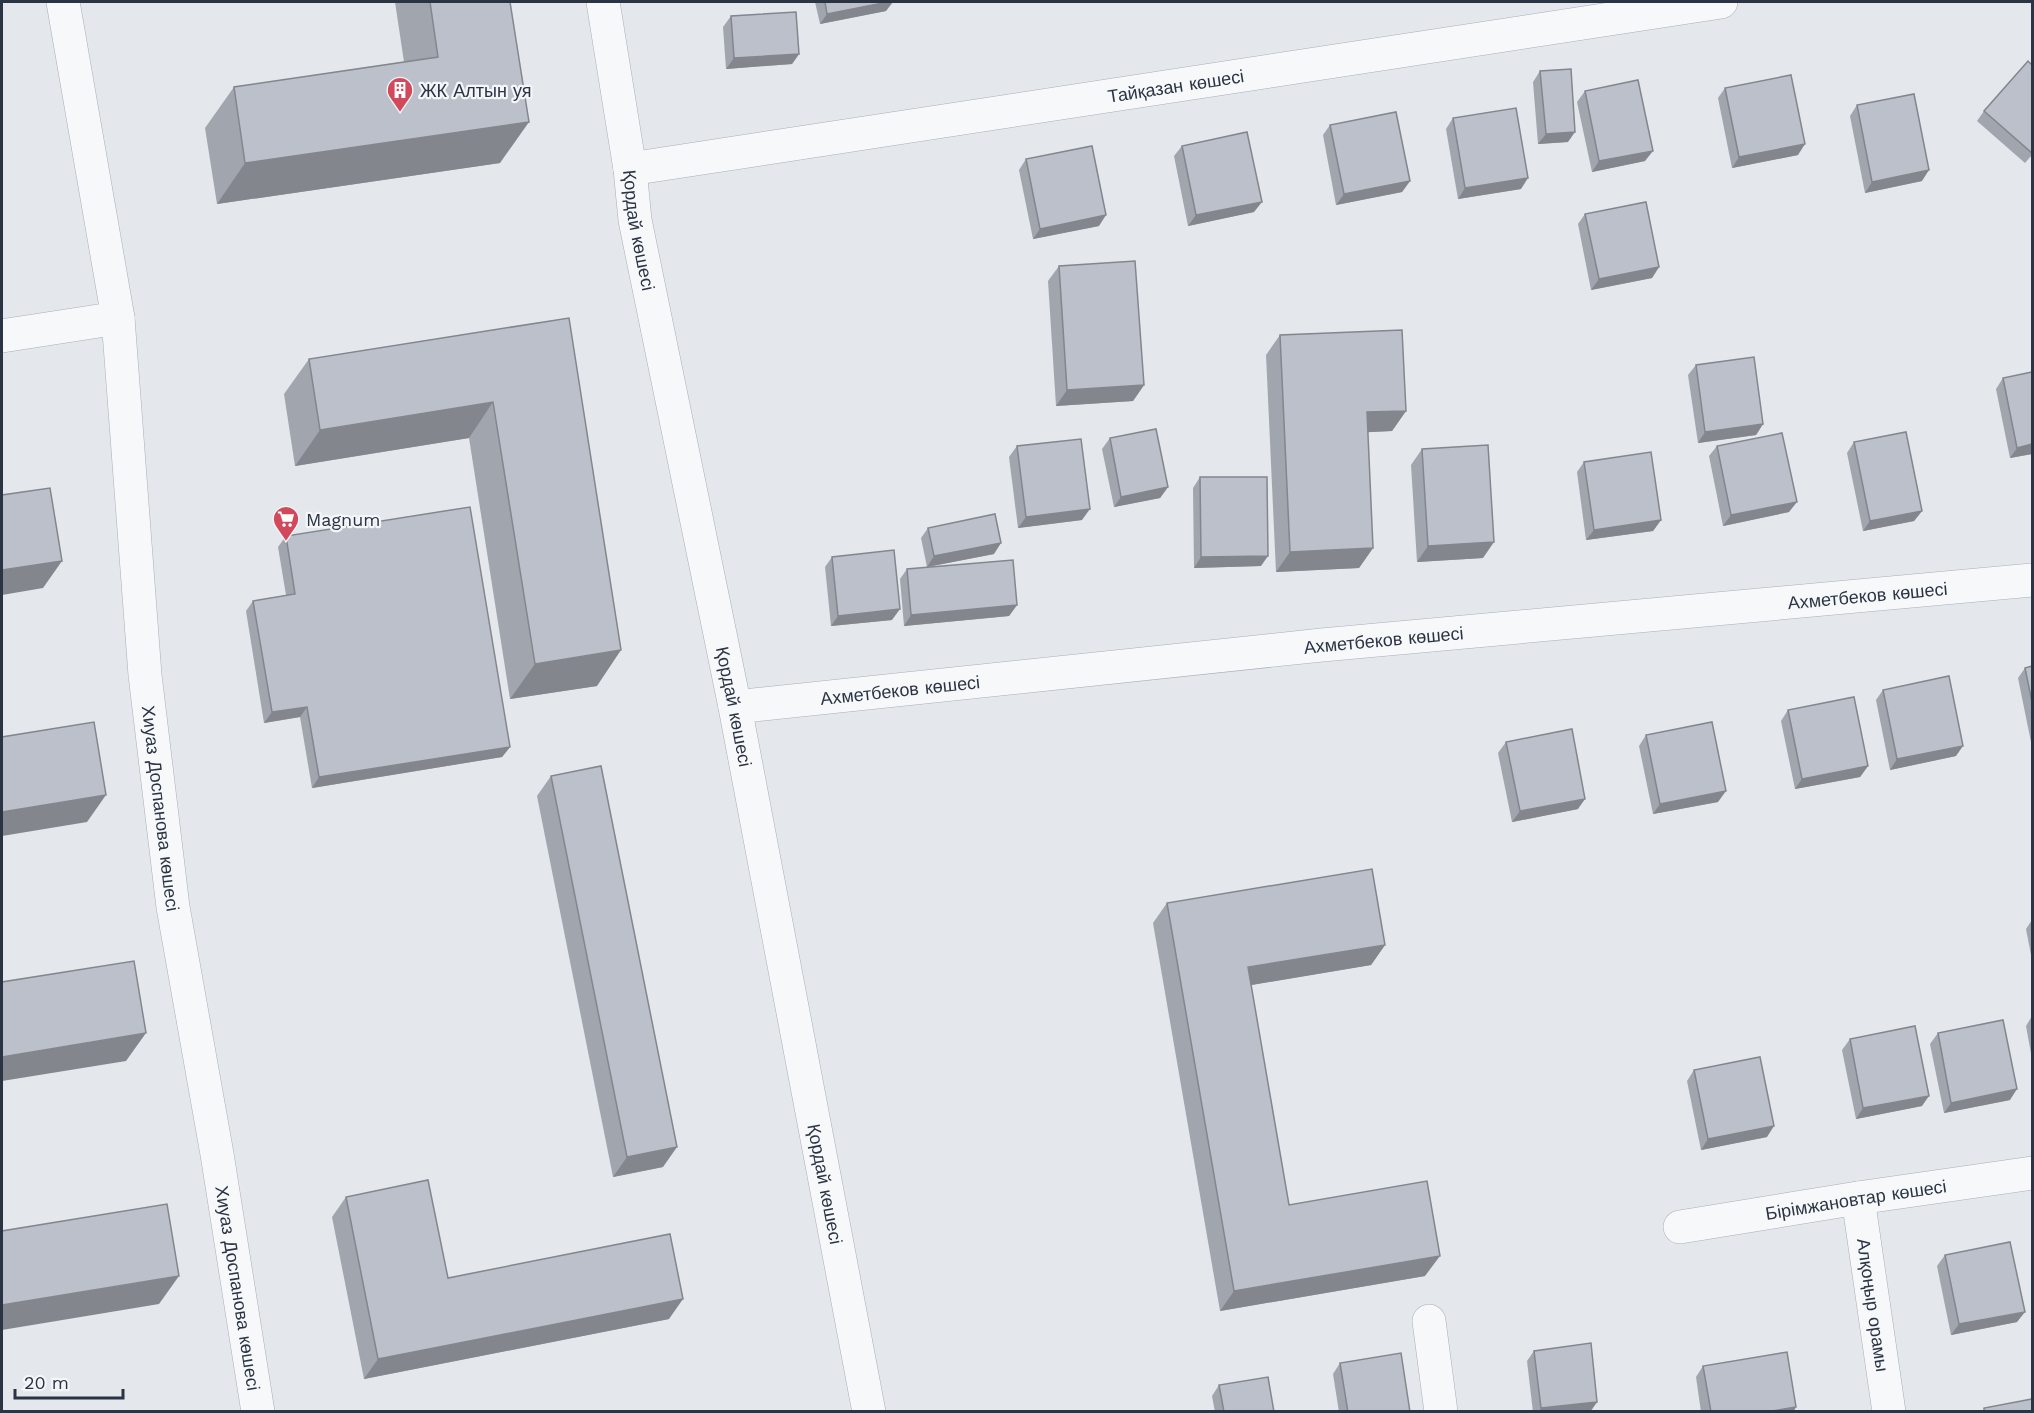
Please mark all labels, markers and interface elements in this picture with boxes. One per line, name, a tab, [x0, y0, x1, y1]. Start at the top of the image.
street label: Тайқазан көшесі	[1106, 65, 1245, 106]
building icon: ЖК Алтын уя	[385, 75, 415, 113]
place label: ЖК Алтын уя	[420, 80, 532, 101]
street label: Қордай көшесі	[620, 169, 660, 292]
supermarket icon: Magnum	[271, 504, 301, 542]
place label: Magnum	[306, 509, 380, 530]
street label: Ахметбеков көшесі	[1787, 577, 1948, 613]
street label: Ахметбеков көшесі	[1303, 622, 1464, 657]
street label: Қордай көшесі	[712, 644, 757, 768]
street label: Ахметбеков көшесі	[819, 671, 981, 708]
street label: Хиуаз Доспанова көшесі	[138, 704, 184, 913]
street label: Қордай көшесі	[804, 1122, 847, 1246]
street label: Бірімжановтар көшесі	[1764, 1175, 1948, 1223]
street label: Хиуаз Доспанова көшесі	[212, 1184, 265, 1392]
street label: Алқоңыр орамы	[1853, 1237, 1894, 1373]
scale bar	[15, 1362, 123, 1400]
text: 20 m	[24, 1372, 69, 1393]

